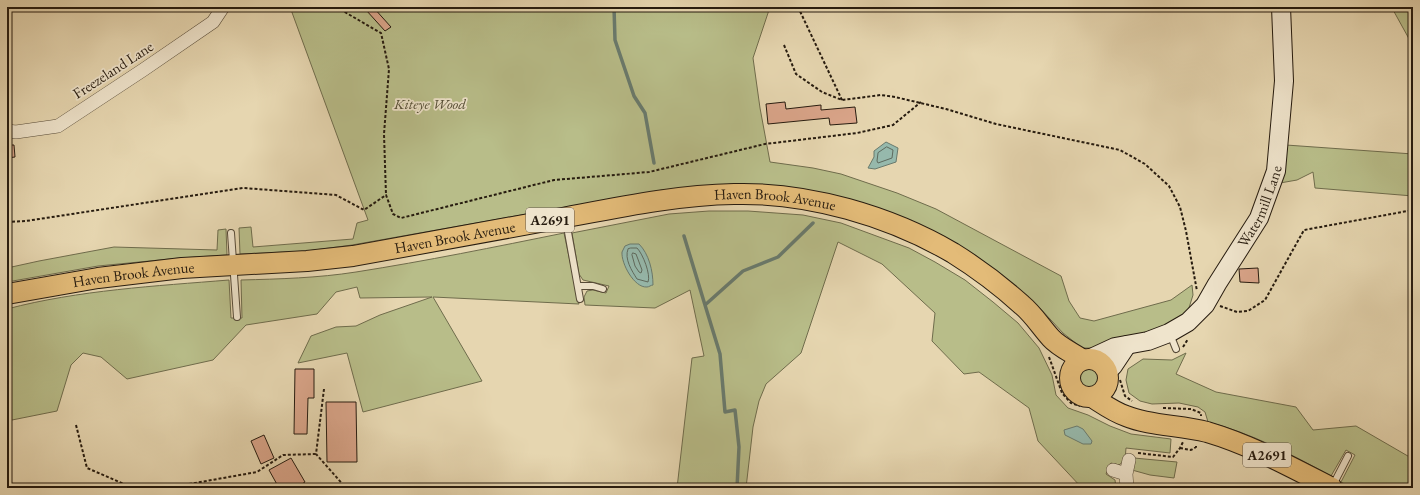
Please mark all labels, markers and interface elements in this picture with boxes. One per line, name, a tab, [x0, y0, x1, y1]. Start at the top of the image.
street label: Freezeland Lane	[69, 36, 157, 103]
park label: Kiteye Wood	[393, 94, 466, 113]
street label: Watermill Lane	[1233, 165, 1285, 251]
street label: Haven Brook Avenue	[714, 184, 838, 214]
road number: A2691	[526, 208, 574, 232]
street label: Haven Brook Avenue	[393, 217, 517, 257]
street label: Haven Brook Avenue	[71, 257, 195, 291]
road number: A2691	[1243, 443, 1291, 467]

